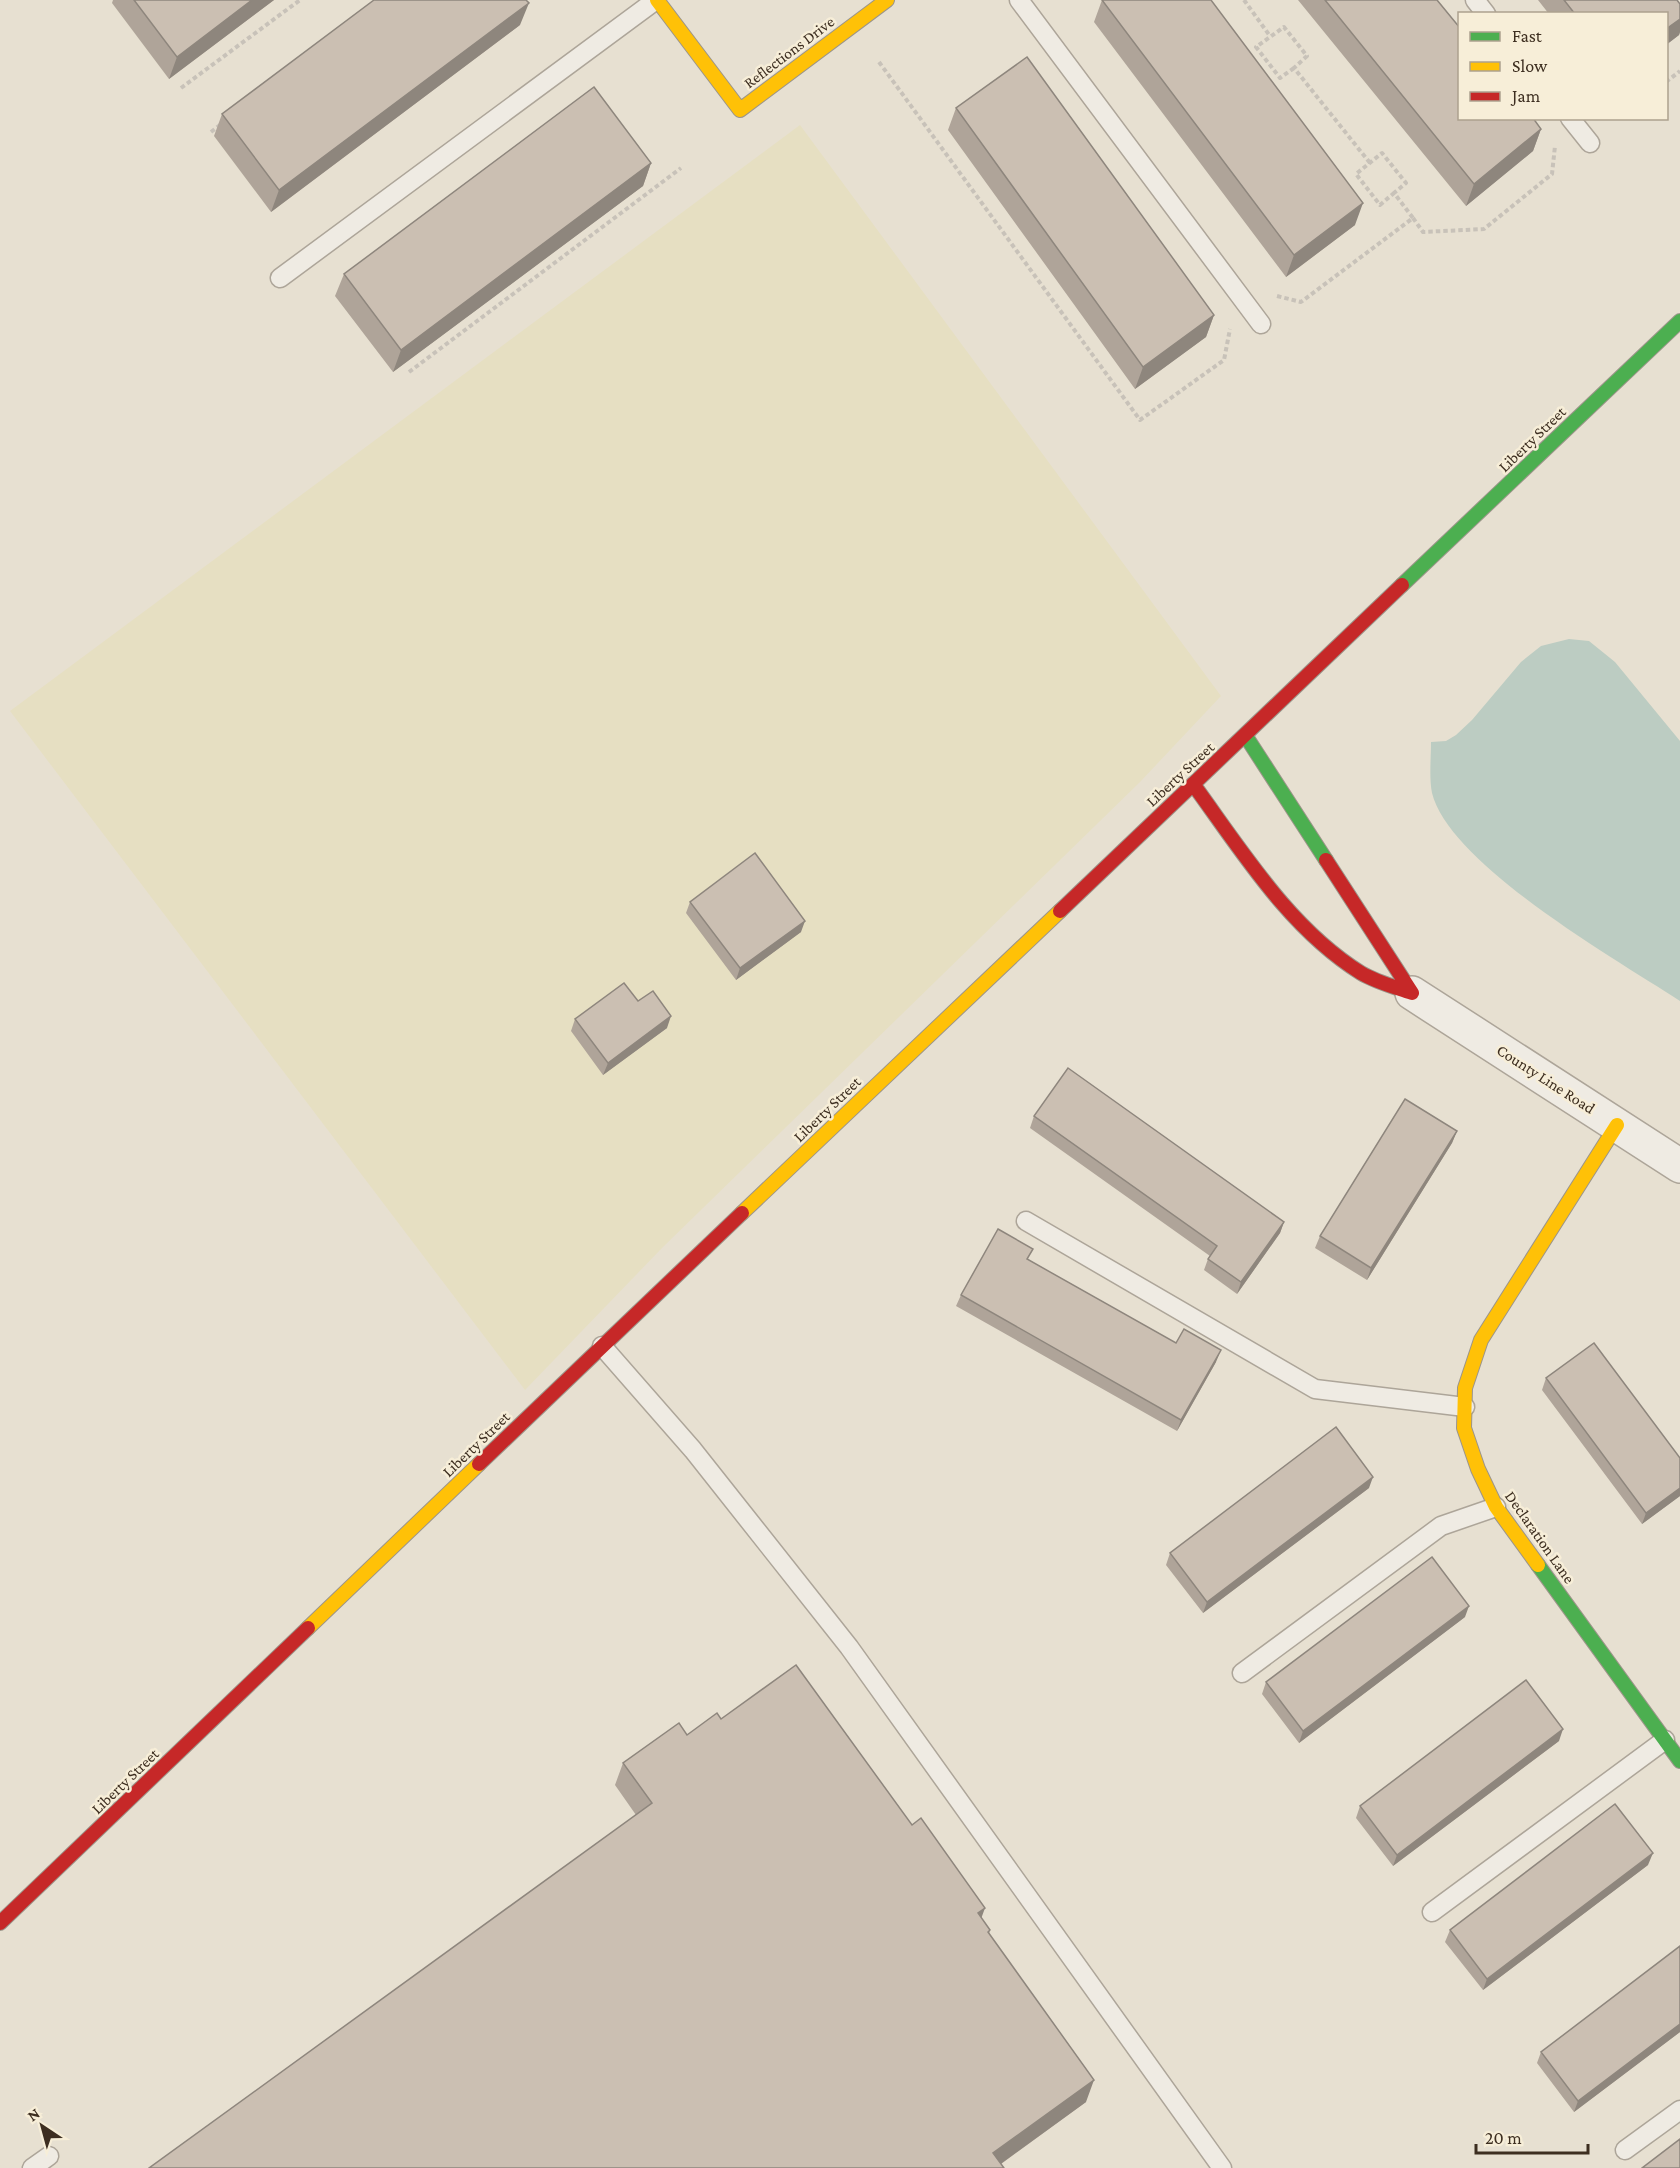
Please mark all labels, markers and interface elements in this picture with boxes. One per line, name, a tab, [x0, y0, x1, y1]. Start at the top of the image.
legend	[1458, 12, 1668, 120]
street label: Reflections Drive	[741, 13, 837, 91]
text: Fast	[1512, 26, 1543, 46]
text: Slow	[1512, 56, 1548, 76]
text: Jam	[1510, 86, 1541, 106]
street label: Liberty Street	[1495, 402, 1570, 476]
street label: Liberty Street	[1143, 738, 1218, 810]
street label: County Line Road	[1493, 1041, 1599, 1118]
street label: Liberty Street	[790, 1072, 865, 1146]
street label: Liberty Street	[439, 1407, 514, 1481]
street label: Declaration Lane	[1502, 1488, 1578, 1586]
street label: Liberty Street	[88, 1744, 163, 1818]
north arrow	[12, 2096, 72, 2156]
text: N	[24, 2104, 43, 2124]
scale bar	[1476, 2117, 1588, 2155]
text: 20 m	[1485, 2128, 1522, 2148]

